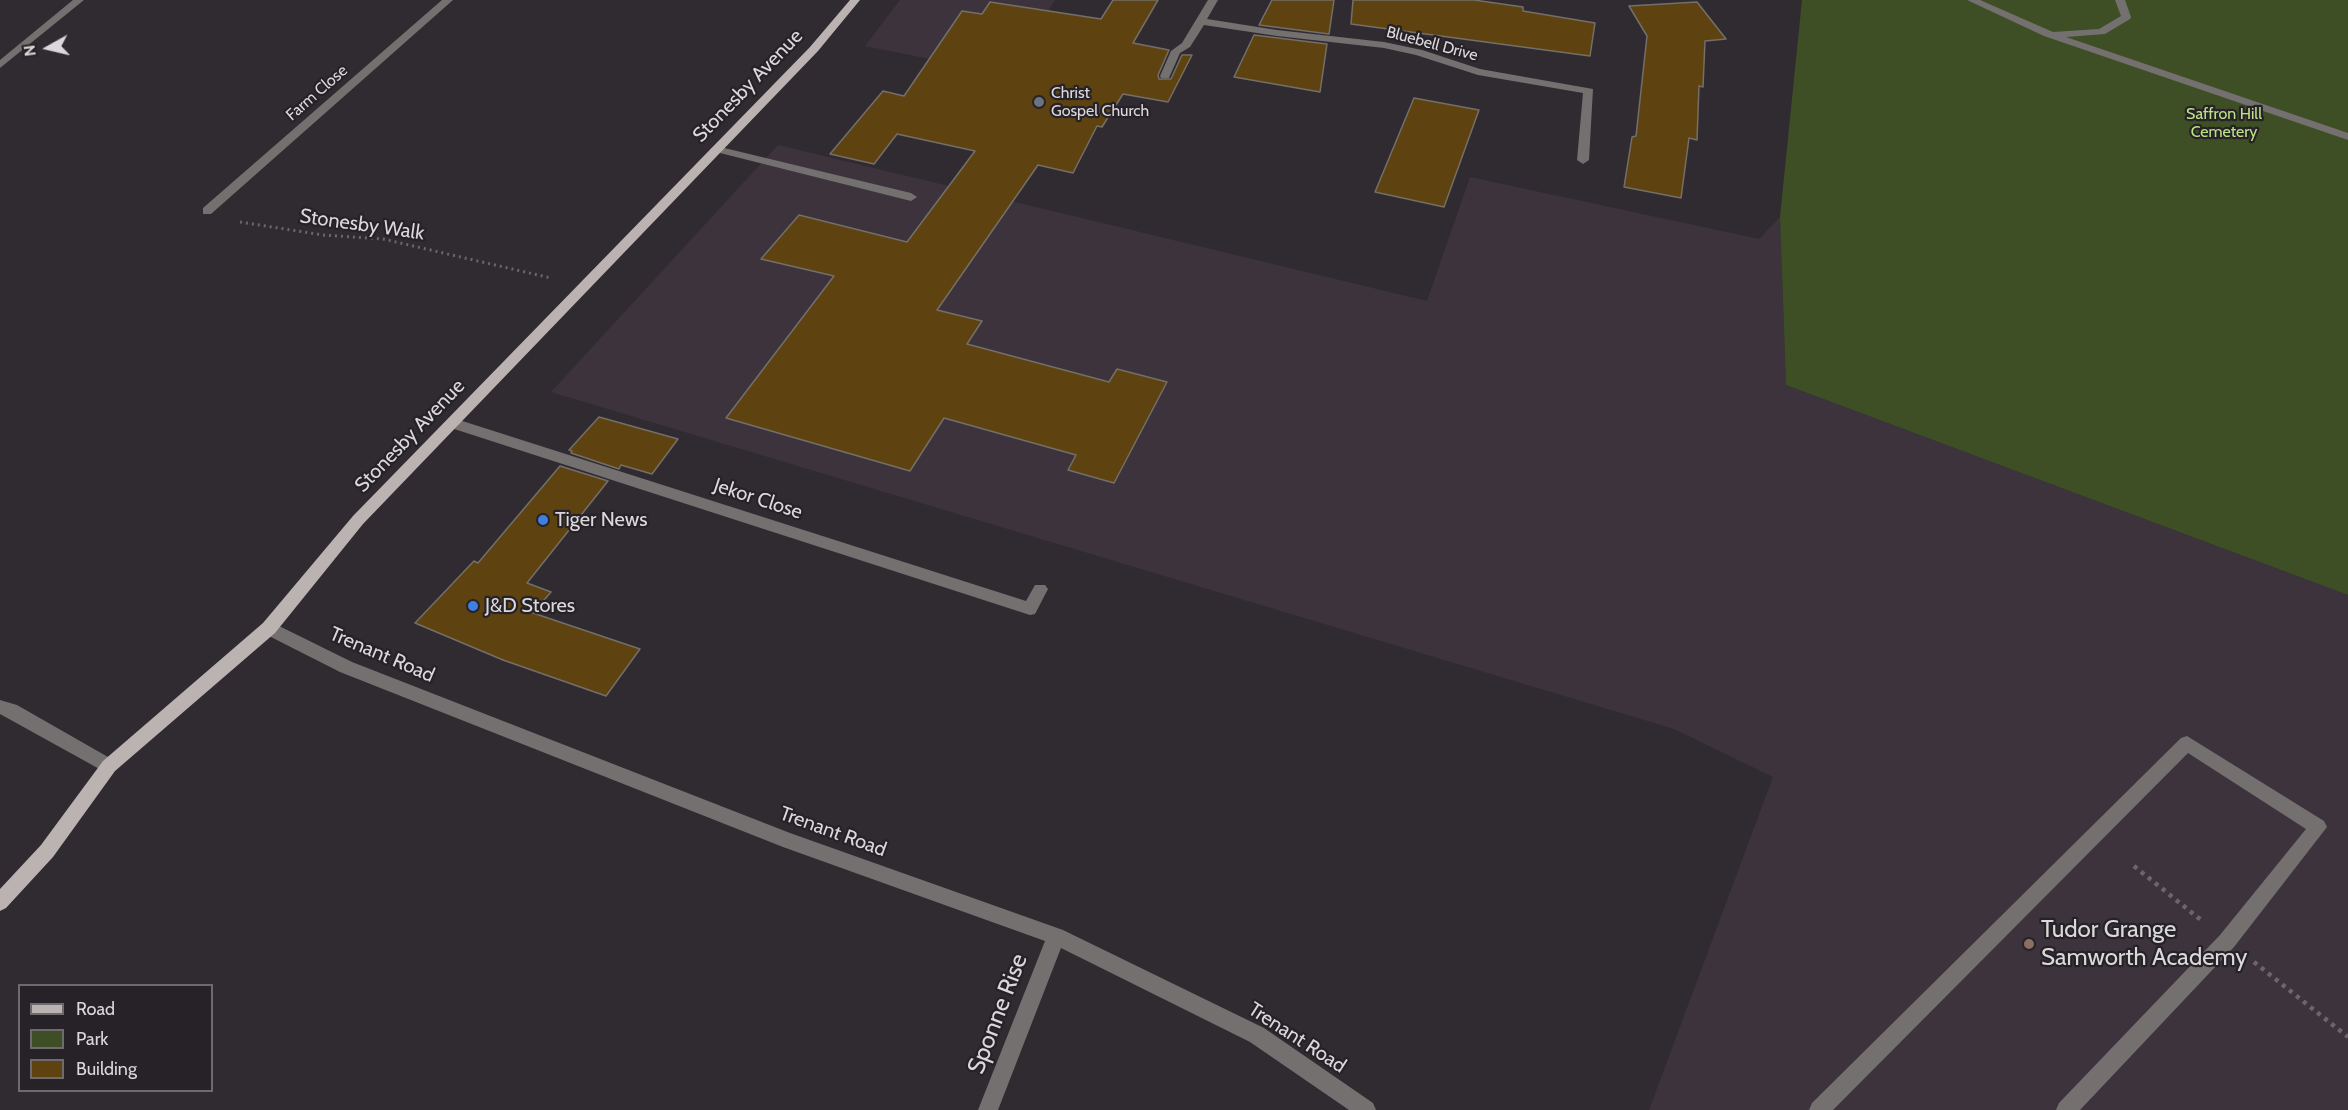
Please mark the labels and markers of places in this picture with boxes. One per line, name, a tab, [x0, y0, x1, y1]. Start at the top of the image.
place label: Christ Gospel Church	[1051, 83, 1149, 121]
marker: Christ Gospel Church	[1032, 95, 1046, 109]
place label: Tiger News	[555, 508, 648, 532]
marker: Tiger News	[536, 513, 550, 527]
place label: J&D Stores	[485, 594, 575, 618]
marker: J&D Stores	[466, 599, 480, 613]
place label: Tudor Grange Samworth Academy	[2041, 916, 2247, 972]
marker: Tudor Grange Samworth Academy	[2022, 937, 2036, 951]

